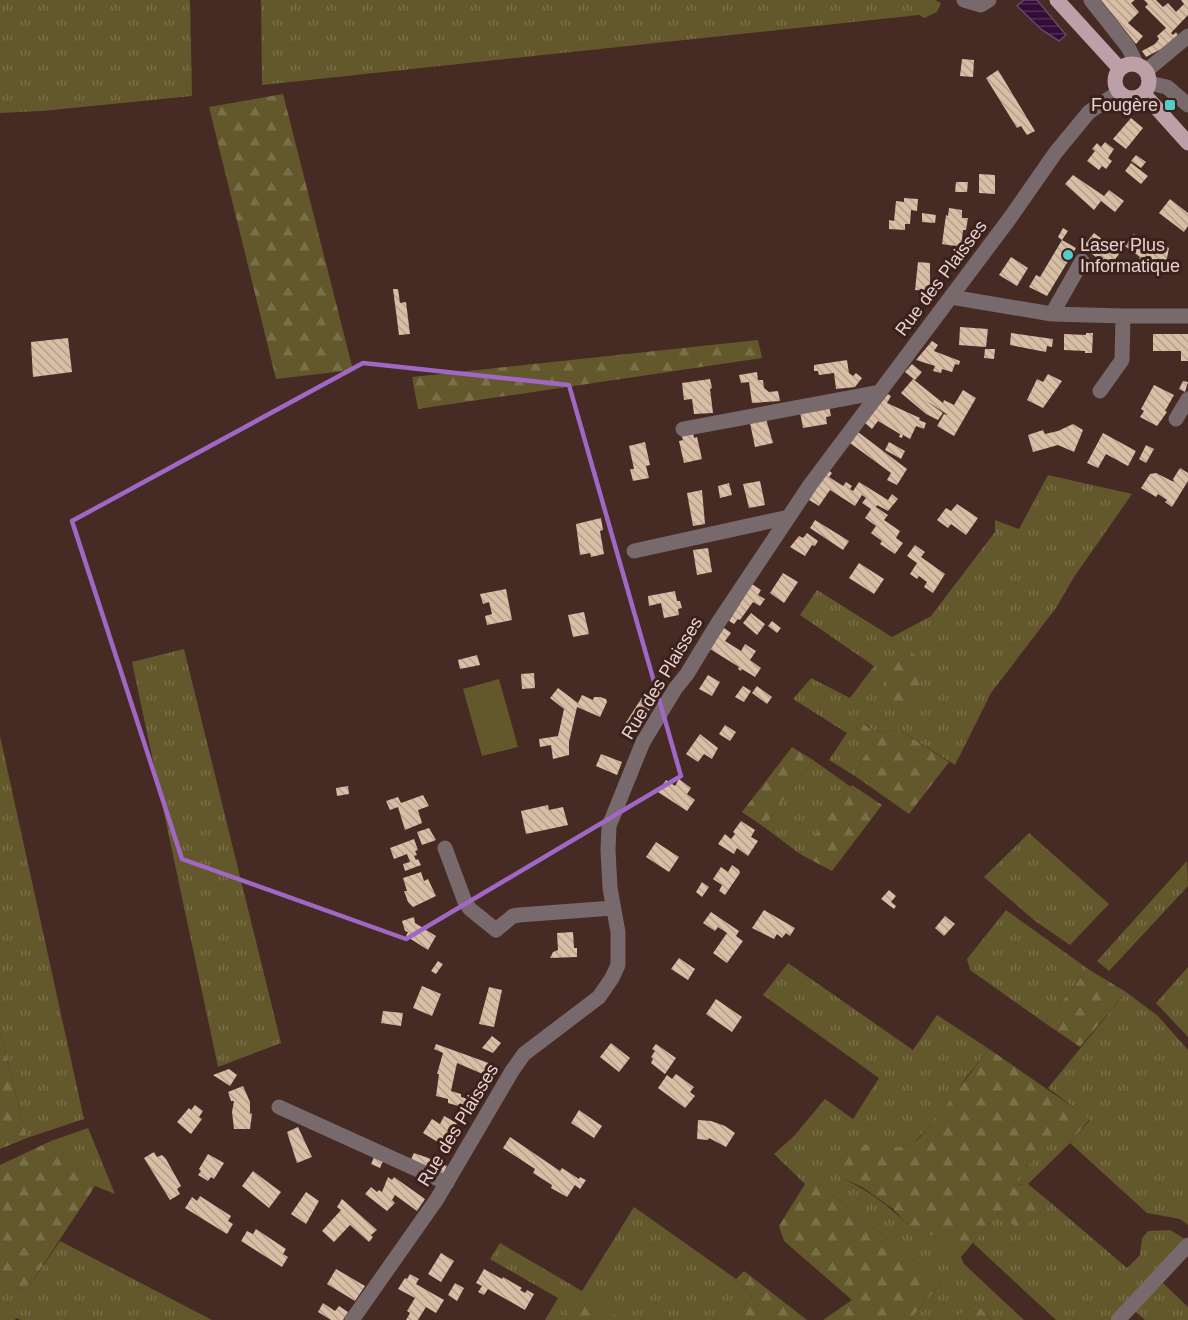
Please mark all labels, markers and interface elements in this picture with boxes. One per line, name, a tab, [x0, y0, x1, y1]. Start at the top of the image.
place label: Fougère	[1091, 95, 1158, 115]
marker: Fougère	[1163, 98, 1177, 112]
street label: Rue des Plaisses	[891, 216, 991, 340]
place label: Laser Plus Informatique	[1080, 235, 1180, 276]
marker: Laser Plus Informatique	[1061, 248, 1075, 262]
street label: Rue des Plaisses	[618, 613, 706, 743]
street label: Rue des Plaisses	[414, 1060, 502, 1190]

